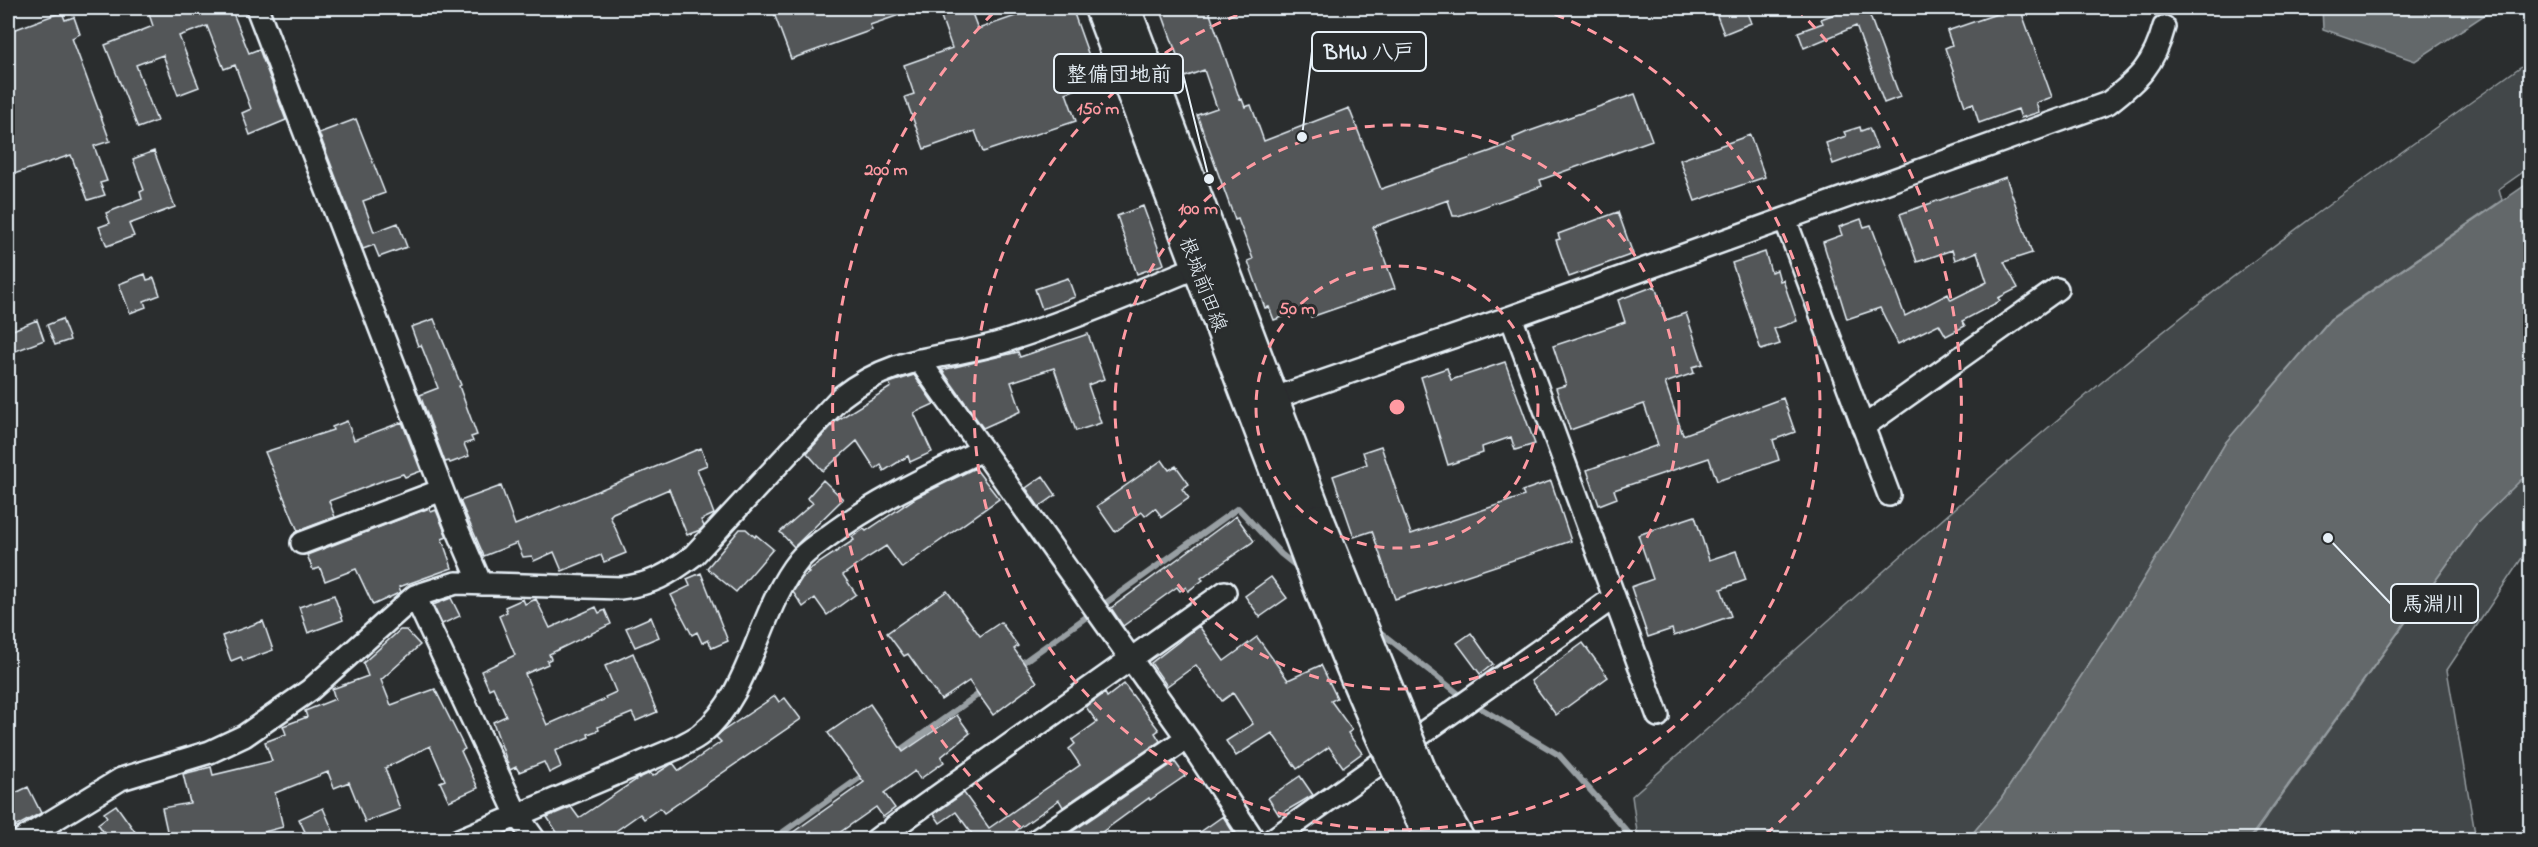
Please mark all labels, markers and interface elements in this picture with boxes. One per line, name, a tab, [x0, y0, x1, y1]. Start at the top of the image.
callout: BMW 八戸	[1312, 32, 1426, 71]
text: BMW 八戸	[1323, 39, 1414, 69]
callout: 整備団地前	[1054, 54, 1183, 93]
text: 整備団地前	[1067, 61, 1172, 91]
text: 150 m	[1077, 97, 1119, 123]
text: 200 m	[864, 158, 908, 184]
text: 100 m	[1178, 197, 1218, 223]
street label: 根城前田線	[1170, 233, 1233, 337]
text: 50 m	[1279, 297, 1315, 323]
centre of rings	[1387, 397, 1407, 417]
callout: 馬淵川	[2391, 584, 2478, 623]
text: 馬淵川	[2403, 591, 2466, 621]

